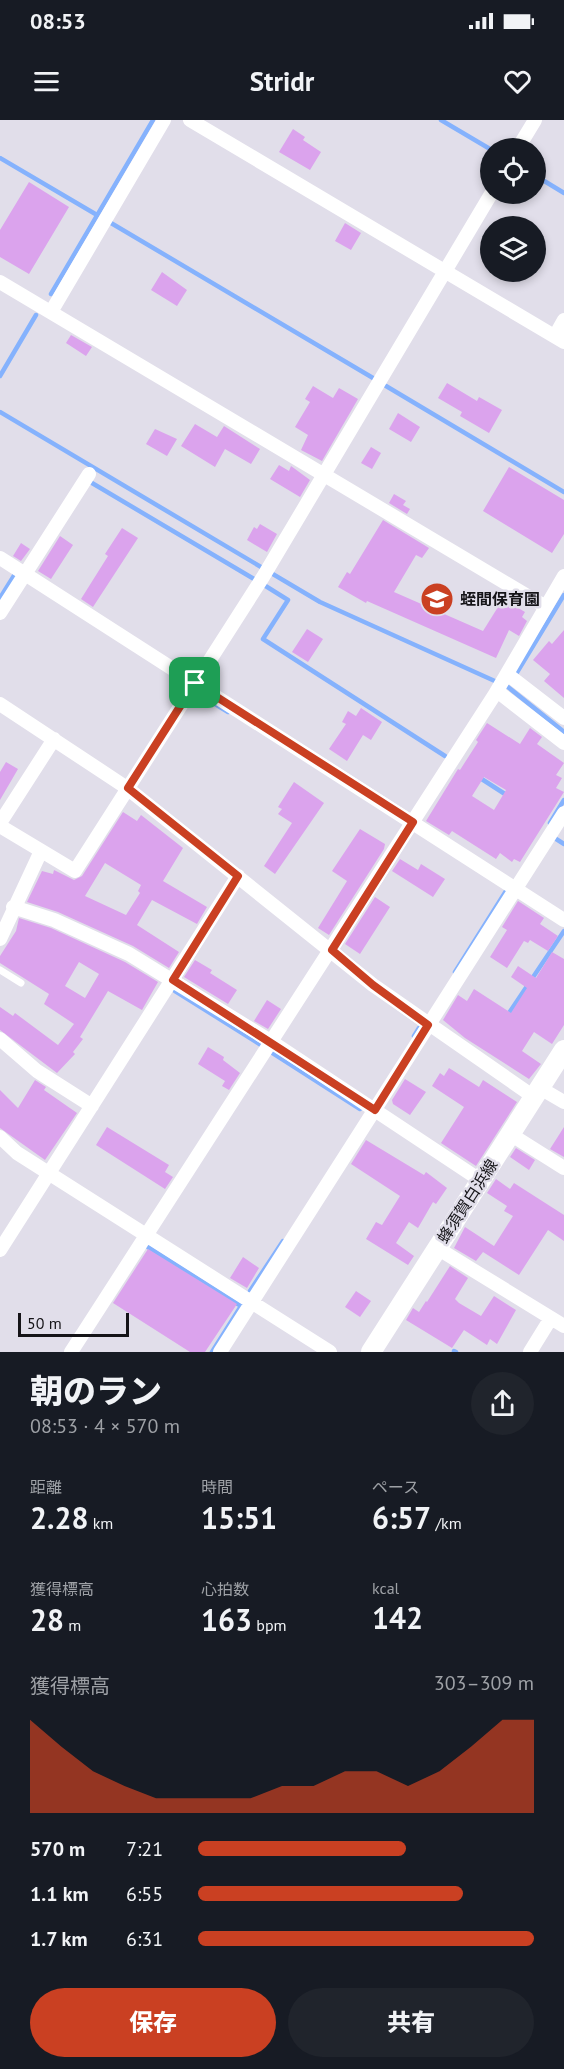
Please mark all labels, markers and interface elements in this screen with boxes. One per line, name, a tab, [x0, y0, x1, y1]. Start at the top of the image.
text: 08:53	[30, 7, 86, 35]
text: Stridr	[250, 64, 314, 98]
icon: menu	[30, 65, 63, 98]
icon: heart	[501, 65, 534, 98]
map controls	[480, 138, 546, 282]
button: locate	[480, 138, 546, 204]
button: layers	[480, 216, 546, 282]
school or university icon: 蛭間保育園	[419, 581, 455, 617]
place label: 蛭間保育園	[460, 589, 540, 609]
pin	[169, 657, 220, 708]
icon: arrive	[178, 666, 211, 699]
street label: 蜂須賀白浜線	[432, 1155, 502, 1247]
scale bar	[18, 1310, 129, 1338]
text: 50 m	[27, 1313, 62, 1333]
text: 朝のラン	[30, 1369, 162, 1412]
button: share	[471, 1372, 534, 1435]
text: 08:53 · 4 × 570 m	[30, 1413, 180, 1439]
text: 距離	[30, 1477, 62, 1497]
text: 時間	[201, 1477, 233, 1497]
text: ペース	[372, 1477, 419, 1497]
text: 2.28	[30, 1498, 88, 1537]
text: 15:51	[201, 1498, 277, 1537]
text: 6:57	[372, 1498, 431, 1537]
text: km	[88, 1513, 113, 1533]
text: /km	[431, 1513, 462, 1533]
text: kcal	[372, 1578, 399, 1598]
text: 獲得標高	[30, 1579, 94, 1599]
text: 心拍数	[201, 1579, 249, 1599]
text: 142	[372, 1598, 423, 1637]
text: 28	[30, 1600, 64, 1639]
text: 163	[201, 1600, 252, 1639]
text: m	[64, 1615, 81, 1635]
text: bpm	[252, 1615, 287, 1635]
text: 303–309 m	[434, 1670, 534, 1696]
text: 獲得標高	[30, 1673, 110, 1699]
text: 570 m	[30, 1836, 85, 1862]
text: 7:21	[126, 1836, 163, 1862]
text: 1.1 km	[30, 1881, 89, 1907]
text: 6:55	[126, 1881, 163, 1907]
text: 1.7 km	[30, 1926, 88, 1952]
text: 6:31	[126, 1926, 163, 1952]
button: 保存	[30, 1988, 276, 2057]
button: 共有	[288, 1988, 534, 2057]

